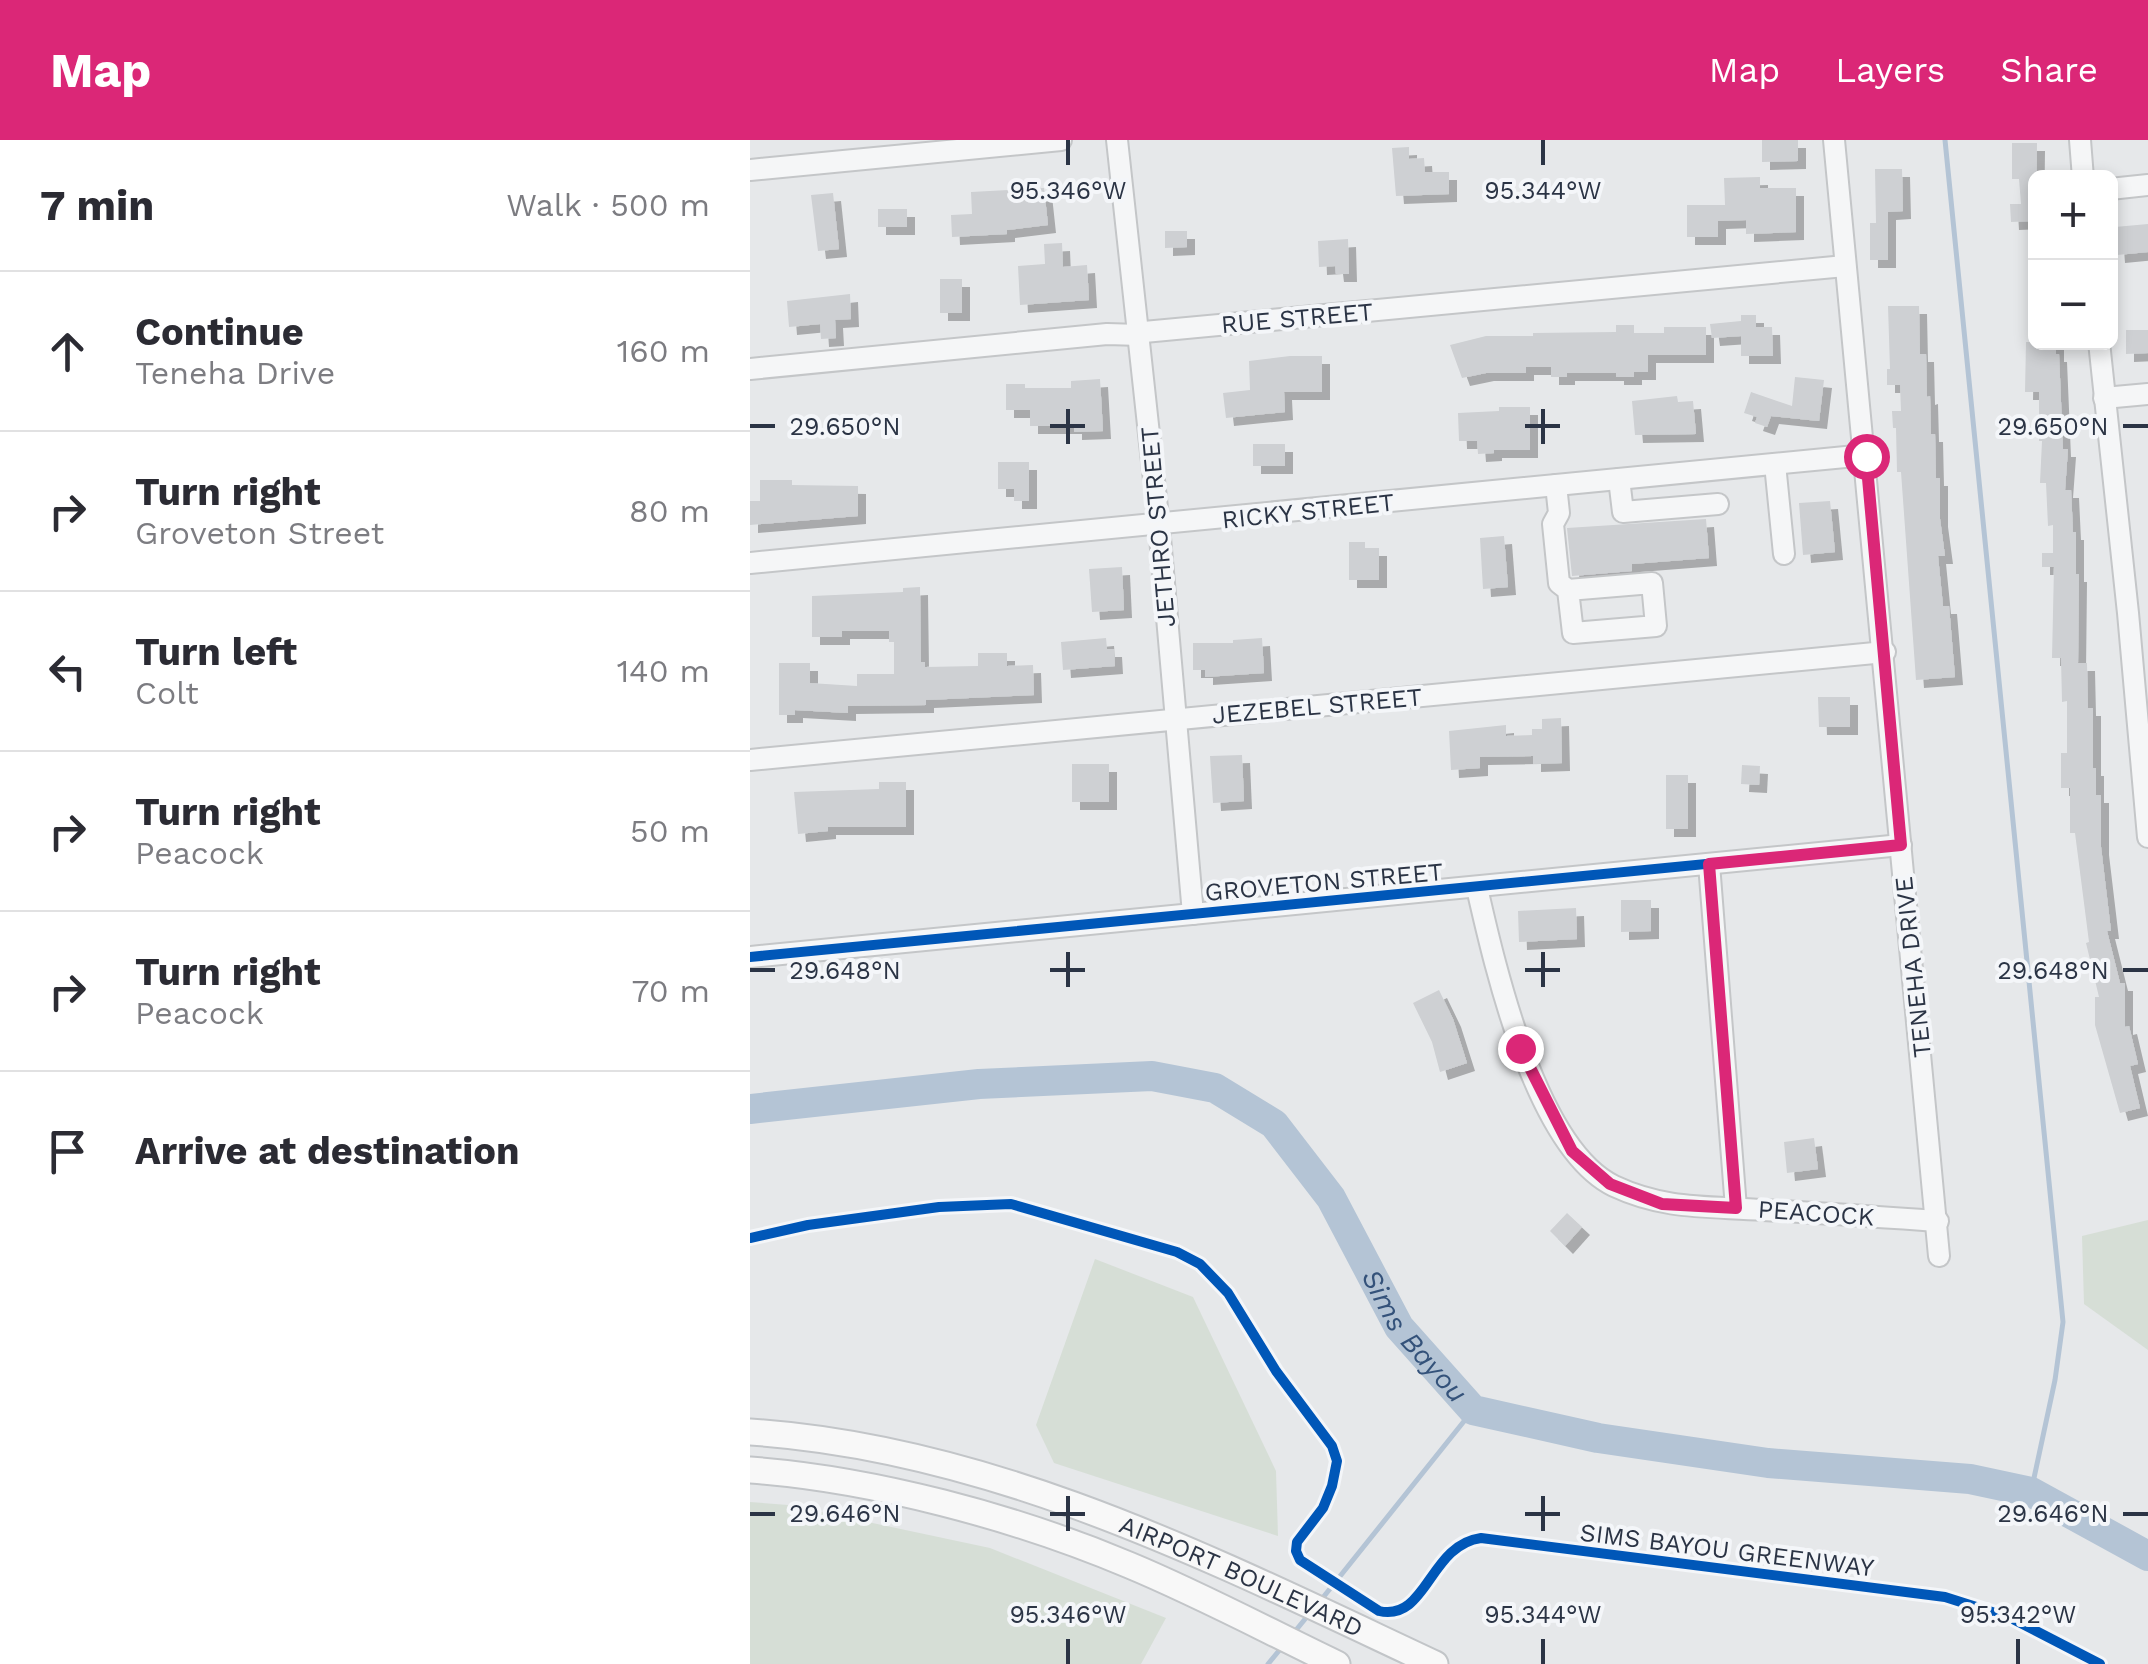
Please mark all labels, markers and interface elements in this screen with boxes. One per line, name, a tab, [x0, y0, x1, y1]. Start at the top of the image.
text: Map	[50, 42, 151, 99]
text: Map	[1709, 49, 1780, 91]
text: Layers	[1835, 49, 1945, 91]
text: Share	[2000, 49, 2098, 91]
map controls	[2028, 170, 2118, 350]
button: +	[2028, 170, 2118, 260]
text: 95.346°W	[1009, 176, 1127, 205]
text: 95.344°W	[1484, 176, 1602, 205]
text: 7 min	[40, 181, 154, 230]
text: Walk · 500 m	[506, 186, 710, 224]
button: −	[2028, 260, 2118, 350]
street label: RUE STREET	[1220, 297, 1374, 339]
text: Continue	[135, 310, 304, 354]
icon: ahead	[40, 324, 95, 379]
text: 160 m	[617, 332, 710, 370]
text: Teneha Drive	[135, 354, 335, 392]
text: 29.650°N	[789, 412, 901, 441]
text: 29.650°N	[1997, 412, 2109, 441]
street label: JETHRO STREET	[1135, 425, 1181, 629]
route start	[1844, 434, 1890, 480]
text: Turn right	[135, 470, 321, 514]
icon: right	[40, 484, 95, 539]
street label: RICKY STREET	[1220, 488, 1396, 534]
text: 80 m	[629, 492, 710, 530]
text: Groveton Street	[135, 514, 384, 552]
text: Turn left	[135, 630, 297, 674]
icon: left	[40, 644, 95, 699]
text: 140 m	[617, 652, 710, 690]
text: Colt	[135, 674, 199, 712]
street label: JEZEBEL STREET	[1211, 682, 1423, 730]
text: Turn right	[135, 790, 321, 834]
icon: right	[40, 804, 95, 859]
text: 50 m	[630, 812, 710, 850]
text: Peacock	[135, 834, 264, 872]
street label: GROVETON STREET	[1204, 857, 1444, 907]
street label: TENEHA DRIVE	[1889, 875, 1937, 1059]
text: Turn right	[135, 950, 321, 994]
text: 29.648°N	[789, 956, 901, 985]
text: 29.648°N	[1997, 956, 2109, 985]
icon: right	[40, 964, 95, 1019]
text: 70 m	[631, 972, 710, 1010]
text: Peacock	[135, 994, 264, 1032]
route end	[1498, 1026, 1544, 1072]
icon: arrive	[40, 1124, 95, 1179]
text: Arrive at destination	[135, 1129, 520, 1173]
street label: PEACOCK	[1757, 1194, 1875, 1232]
water label: Sims Bayou	[1355, 1264, 1475, 1409]
text: 29.646°N	[789, 1499, 901, 1528]
text: 29.646°N	[1997, 1499, 2109, 1528]
street label: AIRPORT BOULEVARD	[1116, 1509, 1368, 1643]
street label: SIMS BAYOU GREENWAY	[1578, 1518, 1876, 1583]
text: 95.346°W	[1009, 1600, 1127, 1629]
text: 95.344°W	[1484, 1600, 1602, 1629]
text: 95.342°W	[1960, 1600, 2076, 1629]

